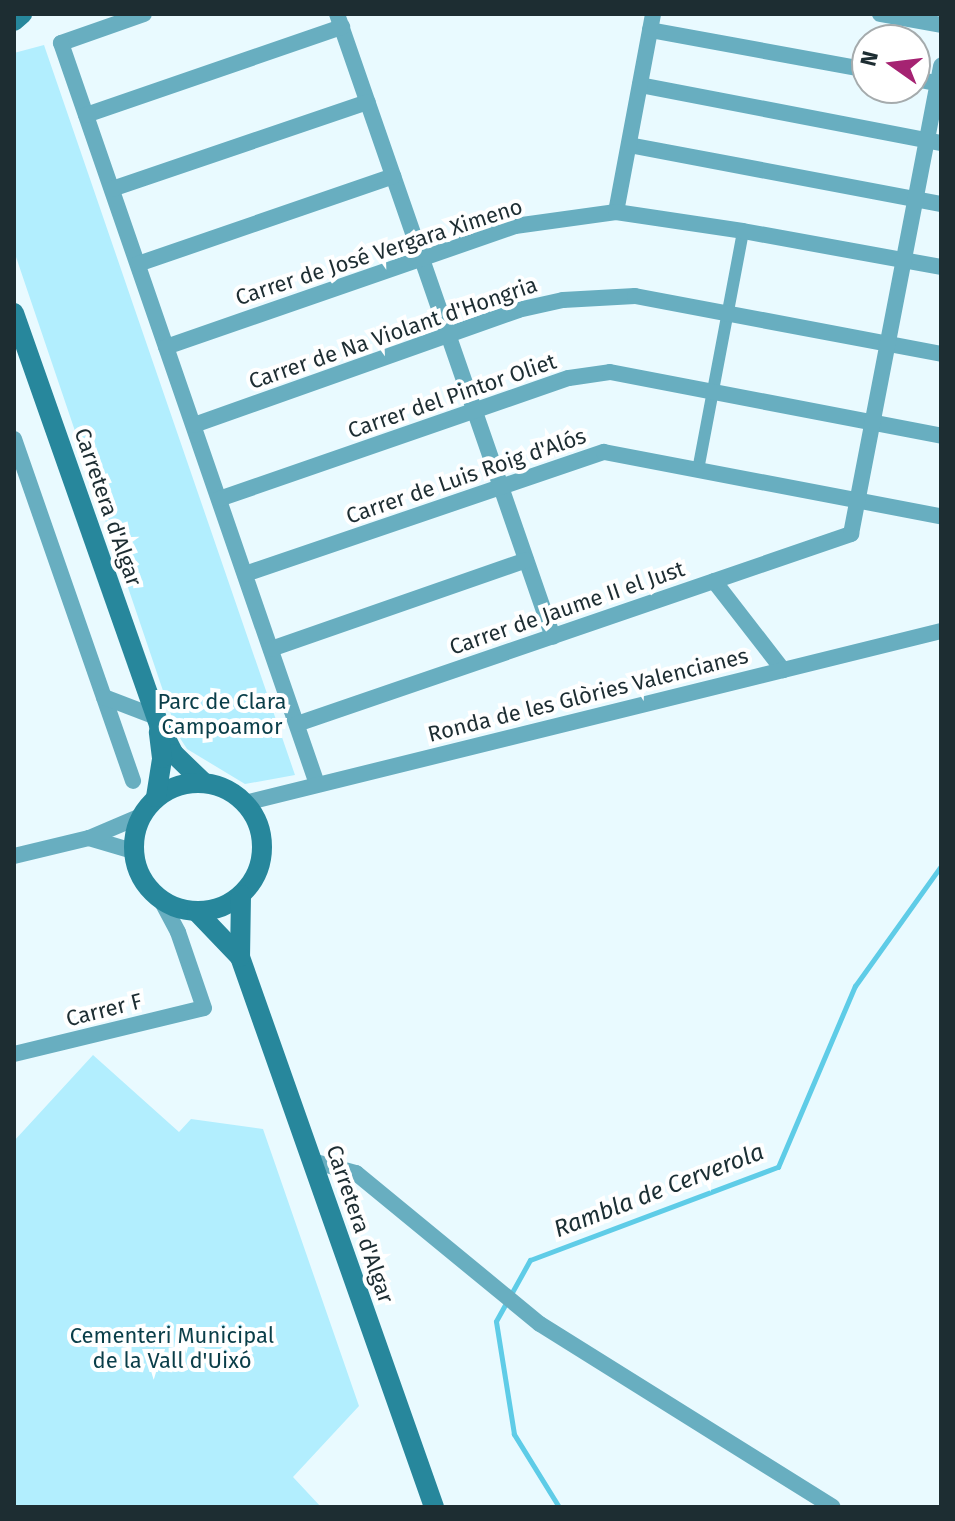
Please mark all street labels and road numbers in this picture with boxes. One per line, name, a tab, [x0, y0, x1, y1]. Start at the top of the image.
street label: Carrer de José Vergara Ximeno	[232, 193, 526, 311]
street label: Carrer de Na Violant d'Hongria	[245, 271, 541, 395]
street label: Carrer del Pintor Oliet	[344, 348, 560, 444]
street label: Carrer de Luis Roig d'Alós	[343, 422, 589, 530]
street label: Carretera d'Algar	[69, 425, 147, 589]
street label: Carrer de Jaume II el Just	[446, 555, 688, 661]
street label: Ronda de les Glòries Valencianes	[425, 642, 751, 748]
street label: Carrer F	[63, 988, 145, 1032]
street label: Carretera d'Algar	[321, 1142, 399, 1306]

